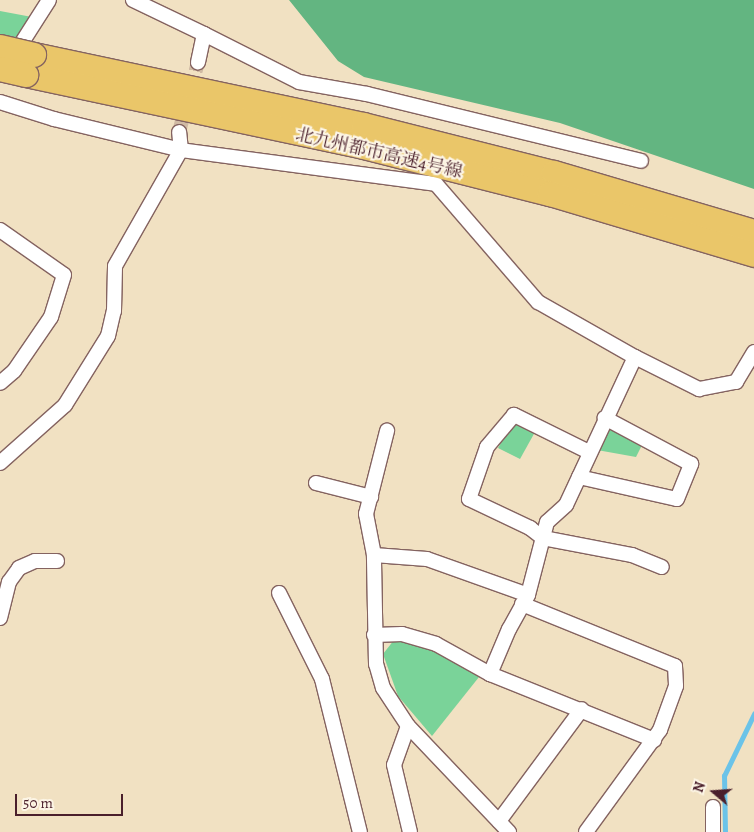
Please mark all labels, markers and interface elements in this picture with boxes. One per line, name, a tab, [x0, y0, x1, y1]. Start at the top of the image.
street label: 北九州都市高速4号線	[294, 123, 464, 183]
north arrow	[689, 767, 739, 817]
text: N	[689, 779, 710, 795]
scale bar	[18, 784, 125, 816]
text: 50 m	[23, 793, 53, 813]

